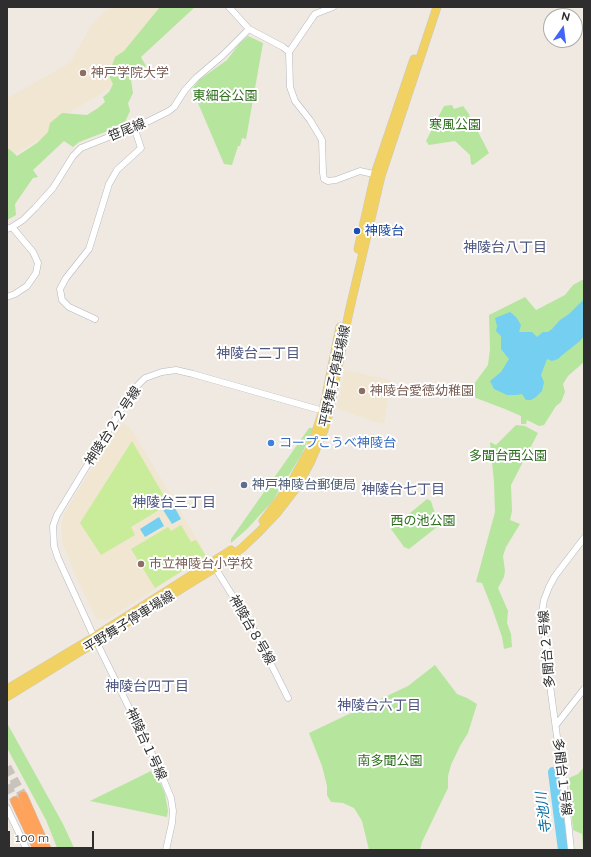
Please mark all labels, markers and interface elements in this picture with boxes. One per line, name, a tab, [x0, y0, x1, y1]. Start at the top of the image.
north arrow	[543, 8, 583, 48]
text: N	[560, 10, 571, 24]
place label: 神戸学院大学	[91, 65, 169, 81]
marker: 神戸学院大学	[78, 68, 88, 78]
park label: 東細谷公園	[193, 88, 257, 104]
street label: 笹尾線	[106, 115, 148, 145]
park label: 寒風公園	[429, 117, 481, 133]
place label: 神陵台	[365, 223, 404, 239]
marker: 神陵台	[352, 226, 362, 236]
district label: 神陵台八丁目	[463, 240, 547, 256]
street label: 平野舞子停車場線	[317, 324, 353, 428]
district label: 神陵台二丁目	[216, 346, 300, 362]
place label: 神陵台愛徳幼稚園	[370, 383, 474, 399]
street label: 神陵台２２号線	[82, 384, 144, 468]
marker: 神陵台愛徳幼稚園	[357, 386, 367, 396]
place label: コープこうべ神陵台	[279, 435, 396, 451]
marker: コープこうべ神陵台	[266, 438, 276, 448]
park label: 多聞台西公園	[469, 448, 547, 464]
place label: 神戸神陵台郵便局	[252, 477, 356, 493]
marker: 神戸神陵台郵便局	[239, 480, 249, 490]
district label: 神陵台七丁目	[361, 482, 445, 498]
district label: 神陵台三丁目	[132, 495, 216, 511]
park label: 西の池公園	[391, 513, 455, 529]
place label: 市立神陵台小学校	[149, 556, 253, 572]
marker: 市立神陵台小学校	[136, 559, 146, 569]
street label: 平野舞子停車場線	[81, 588, 177, 656]
street label: 神陵台８号線	[226, 592, 278, 668]
street label: 多聞台２号線	[536, 609, 558, 689]
district label: 神陵台四丁目	[105, 679, 189, 695]
district label: 神陵台六丁目	[337, 698, 421, 714]
street label: 神陵台１号線	[122, 705, 170, 783]
street label: 多聞台１号線	[550, 737, 574, 817]
park label: 南多聞公園	[358, 753, 422, 769]
water label: 寺池川	[533, 791, 555, 835]
scale bar	[10, 823, 96, 849]
text: 100 m	[15, 831, 49, 845]

